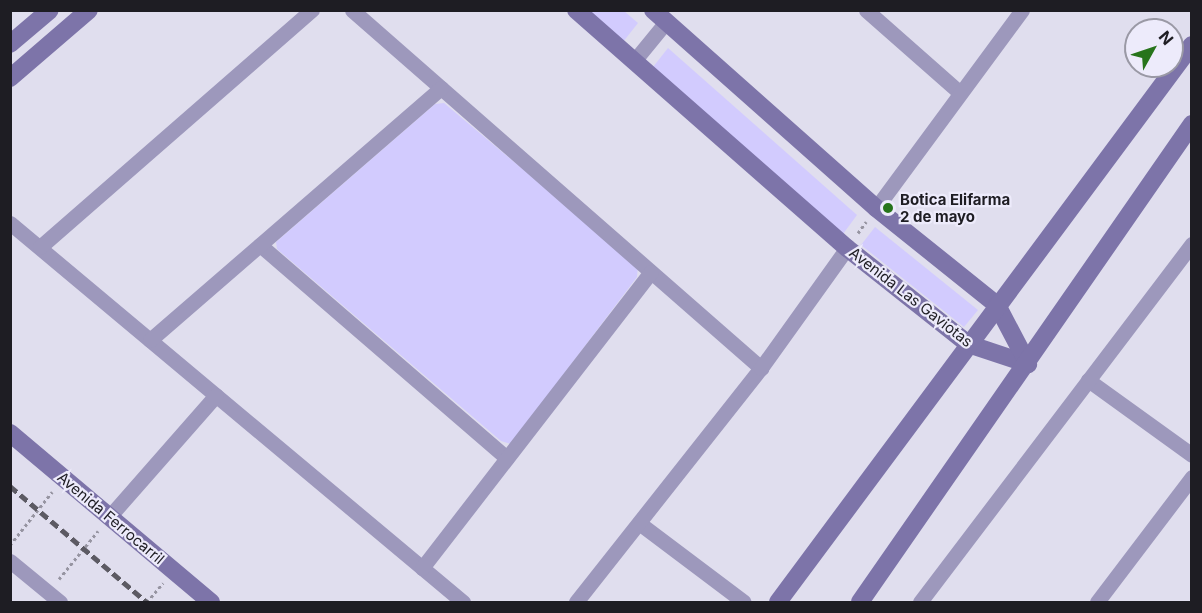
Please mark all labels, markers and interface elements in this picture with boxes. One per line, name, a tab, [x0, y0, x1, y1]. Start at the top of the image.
north arrow	[1124, 18, 1184, 78]
text: N	[1155, 27, 1178, 49]
place label: Botica Elifarma 2 de mayo	[900, 190, 1010, 225]
marker: Botica Elifarma 2 de mayo	[881, 201, 895, 215]
street label: Avenida Las Gaviotas	[846, 243, 976, 351]
street label: Avenida Ferrocarril	[54, 468, 168, 568]

